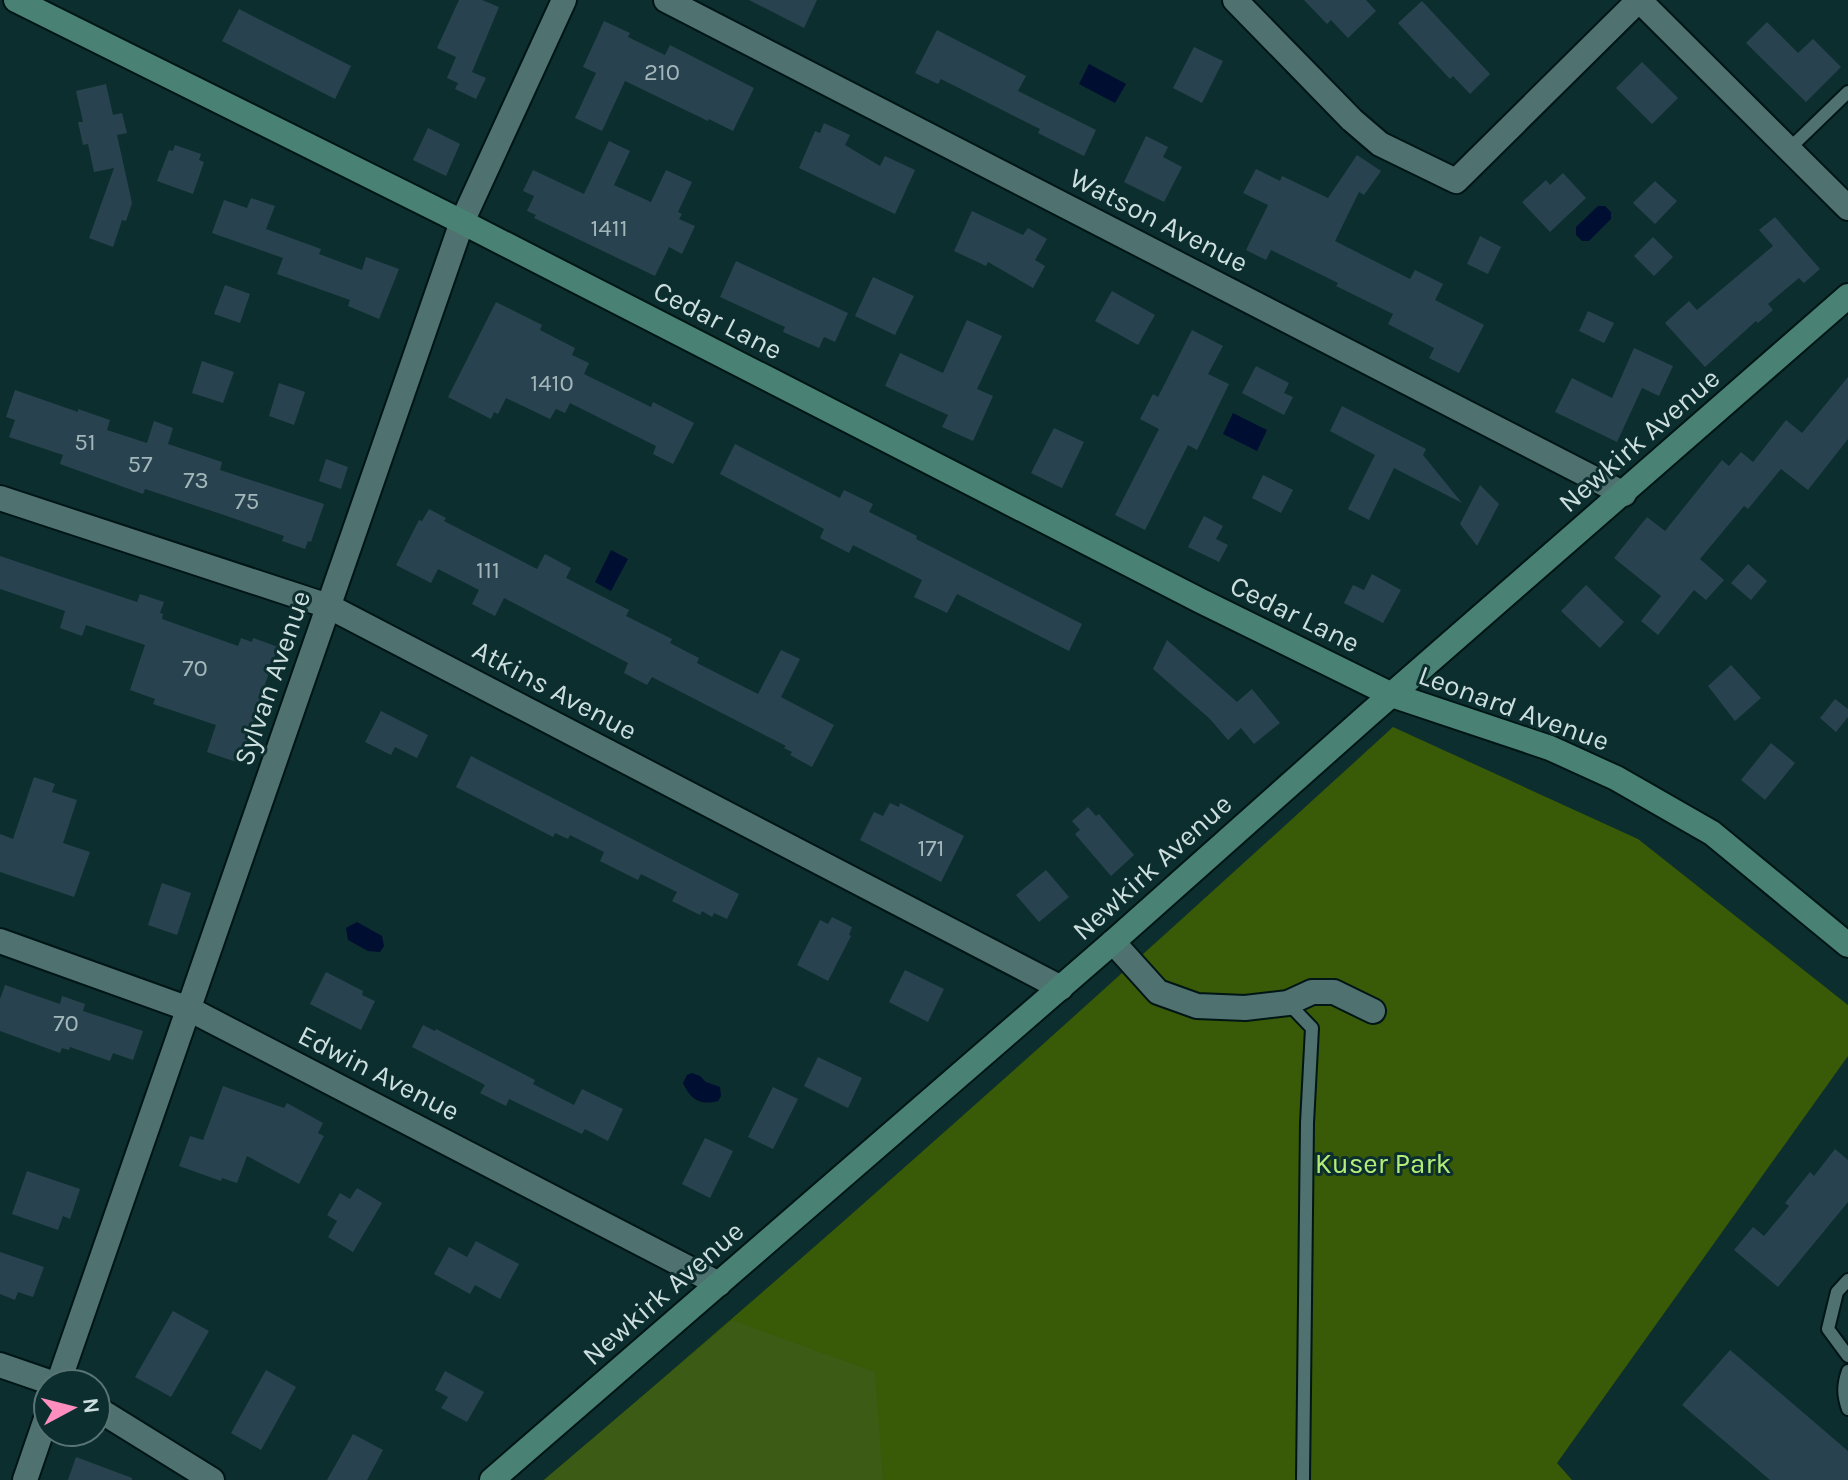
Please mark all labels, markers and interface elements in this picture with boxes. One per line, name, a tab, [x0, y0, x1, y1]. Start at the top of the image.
house number: 210	[644, 58, 680, 86]
street label: Watson Avenue	[1064, 161, 1254, 279]
house number: 1411	[590, 214, 628, 242]
street label: Cedar Lane	[648, 273, 788, 367]
street label: Newkirk Avenue	[1552, 361, 1726, 519]
house number: 1410	[530, 369, 574, 397]
house number: 51	[74, 428, 96, 456]
house number: 57	[128, 450, 152, 478]
house number: 73	[183, 466, 209, 494]
house number: 75	[235, 487, 259, 515]
house number: 111	[476, 556, 500, 584]
street label: Cedar Lane	[1225, 568, 1365, 660]
street label: Sylvan Avenue	[227, 586, 317, 770]
street label: Atkins Avenue	[467, 633, 643, 747]
house number: 70	[182, 654, 208, 682]
street label: Leonard Avenue	[1414, 658, 1614, 758]
street label: Newkirk Avenue	[1066, 787, 1238, 947]
house number: 171	[917, 834, 945, 862]
house number: 70	[53, 1009, 79, 1037]
street label: Edwin Avenue	[293, 1018, 465, 1128]
park label: Kuser Park	[1315, 1147, 1451, 1180]
street label: Newkirk Avenue	[576, 1214, 750, 1372]
north arrow	[32, 1368, 112, 1448]
text: N	[77, 1396, 105, 1415]

